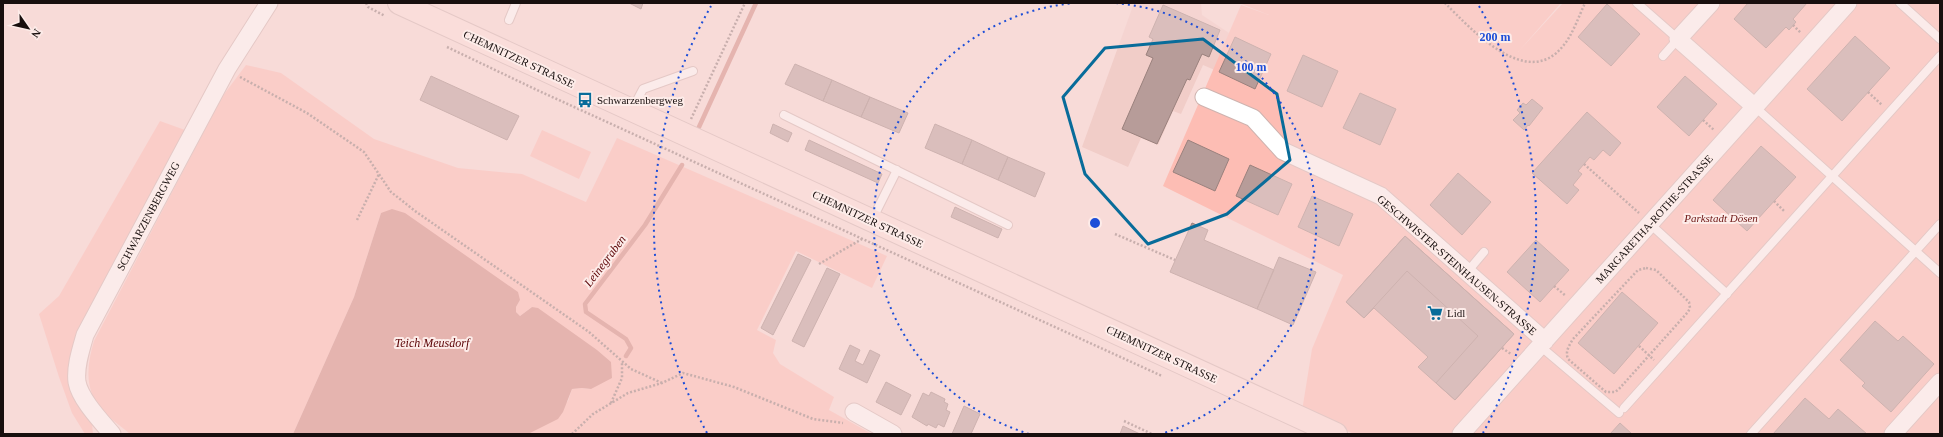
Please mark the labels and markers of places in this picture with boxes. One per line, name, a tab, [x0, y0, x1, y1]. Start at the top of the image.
bus stop icon: Schwarzenbergweg	[576, 91, 594, 109]
place label: Schwarzenbergweg	[597, 94, 683, 106]
centre of rings	[1088, 216, 1102, 230]
supermarket icon: Lidl	[1426, 304, 1444, 322]
place label: Lidl	[1447, 307, 1465, 319]

